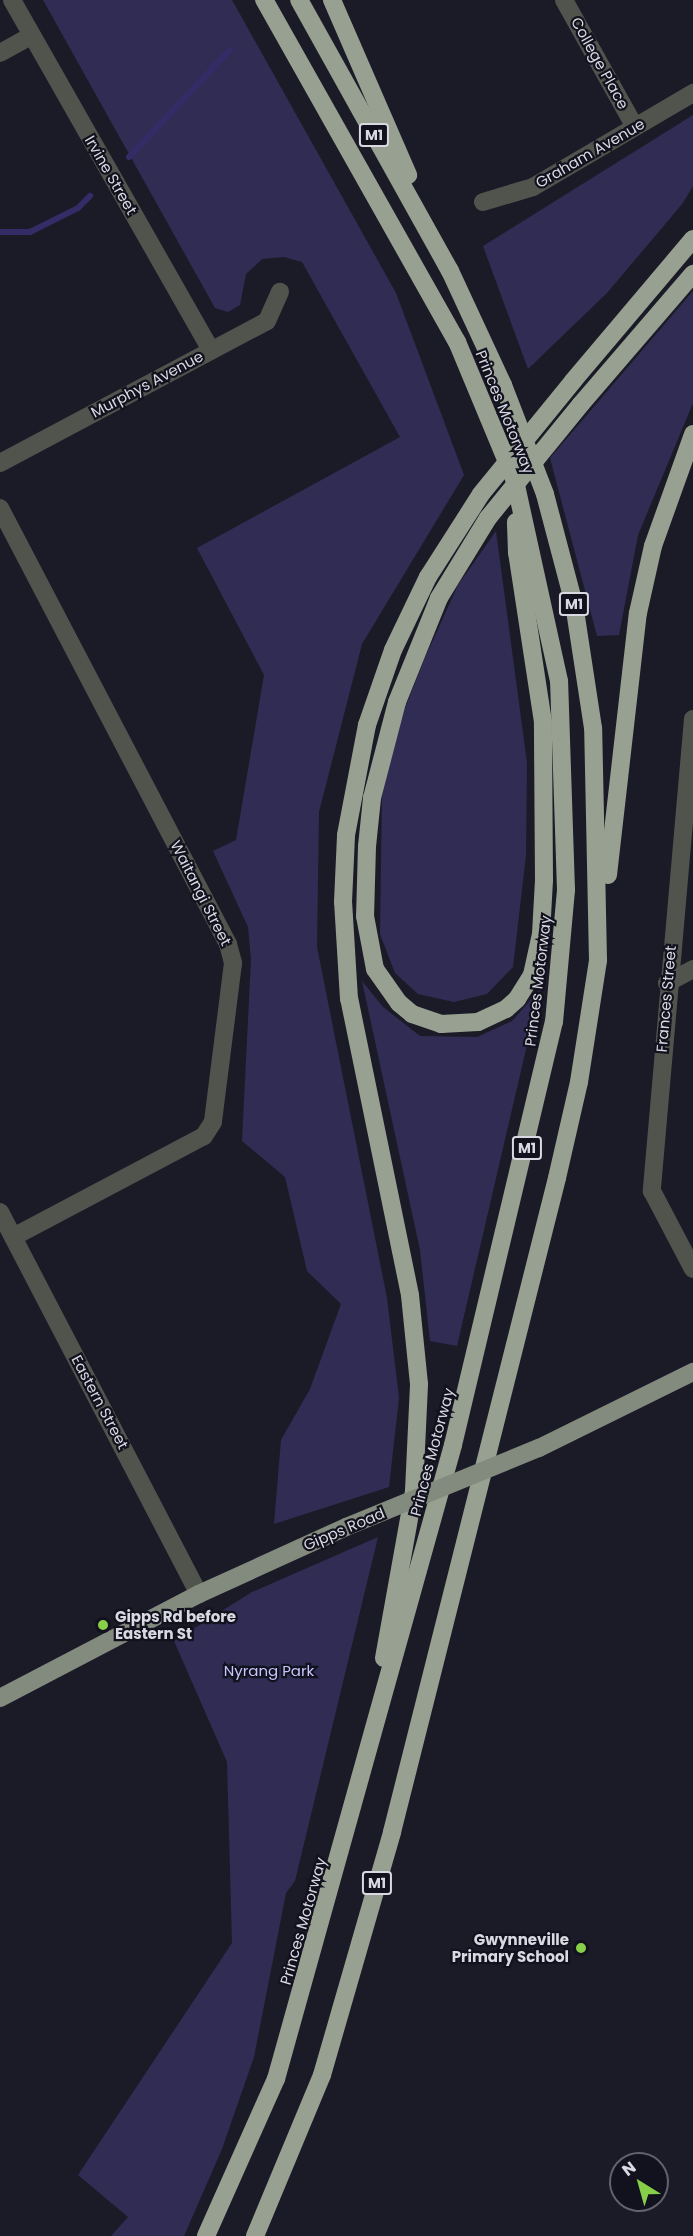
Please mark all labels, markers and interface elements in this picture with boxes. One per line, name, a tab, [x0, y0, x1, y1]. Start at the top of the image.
street label: College Place	[567, 14, 633, 112]
street label: Graham Avenue	[532, 114, 648, 192]
road number: M1	[358, 124, 391, 146]
street label: Irvine Street	[81, 132, 141, 218]
street label: Murphys Avenue	[88, 347, 206, 421]
street label: Princes Motorway	[472, 347, 538, 477]
road number: M1	[558, 593, 590, 615]
street label: Waitangi Street	[167, 837, 235, 949]
street label: Princes Motorway	[521, 914, 555, 1048]
street label: Frances Street	[652, 945, 680, 1053]
road number: M1	[510, 1137, 544, 1159]
street label: Eastern Street	[68, 1352, 132, 1452]
street label: Princes Motorway	[406, 1386, 458, 1518]
street label: Gipps Road	[301, 1504, 387, 1554]
place label: Gipps Rd before Eastern St	[115, 1607, 236, 1642]
marker: Gipps Rd before Eastern St	[96, 1618, 110, 1632]
park label: Nyrang Park	[224, 1662, 314, 1680]
street label: Princes Motorway	[276, 1855, 330, 1987]
road number: M1	[360, 1872, 394, 1894]
place label: Gwynneville Primary School	[452, 1930, 569, 1965]
marker: Gwynneville Primary School	[574, 1941, 588, 1955]
north arrow	[609, 2152, 669, 2212]
text: N	[617, 2156, 641, 2182]

